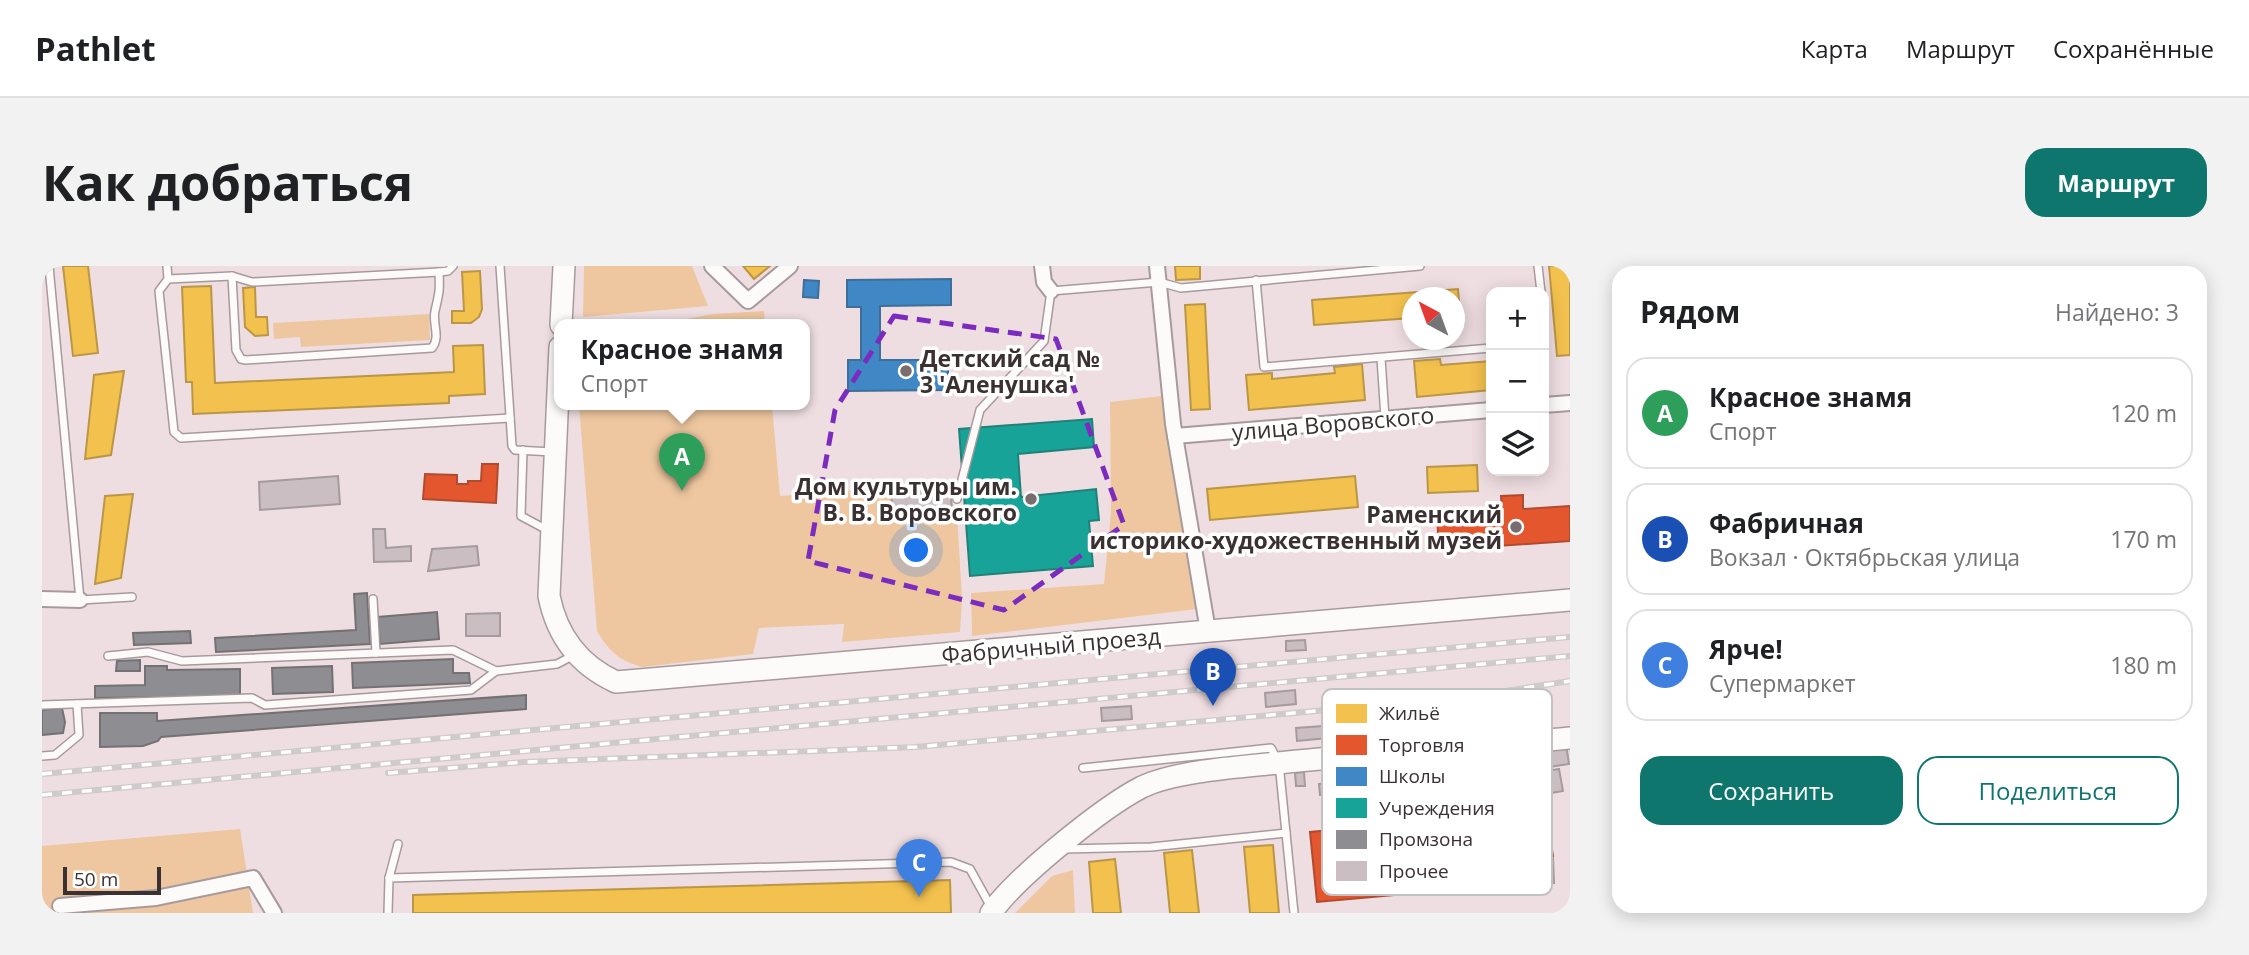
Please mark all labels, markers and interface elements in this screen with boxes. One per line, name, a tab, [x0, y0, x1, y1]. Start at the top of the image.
text: Pathlet	[35, 26, 156, 71]
text: Карта	[1801, 32, 1868, 65]
text: Маршрут	[1906, 32, 2015, 65]
text: Сохранённые	[2053, 32, 2214, 65]
button: Маршрут	[2025, 148, 2207, 217]
text: Как добраться	[42, 149, 413, 215]
north arrow	[1402, 287, 1465, 350]
map controls	[1486, 287, 1549, 476]
button: +	[1486, 287, 1549, 350]
text: Рядом	[1640, 291, 1740, 332]
text: Найдено: 3	[2055, 296, 2179, 328]
popup	[554, 319, 810, 410]
text: Красное знамя	[580, 331, 784, 367]
place label: Детский сад № 3 'Аленушка'	[920, 342, 1100, 400]
button: −	[1486, 350, 1549, 413]
marker: Детский сад № 3 'Аленушка'	[898, 363, 914, 379]
text: Спорт	[580, 367, 648, 399]
text: Красное знамя	[1709, 379, 1912, 415]
text: A	[1657, 397, 1673, 429]
text: 120 m	[2110, 397, 2177, 429]
street label: улица Воровского	[1231, 398, 1435, 448]
button: layers	[1486, 413, 1549, 476]
text: Спорт	[1709, 415, 1776, 447]
pin: A	[659, 433, 705, 491]
place label: Дом культуры им. В. В. Воровского	[795, 470, 1017, 528]
marker: Дом культуры им. В. В. Воровского	[1023, 491, 1039, 507]
place label: Раменский историко-художественный музей	[1090, 498, 1502, 556]
text: Фабричная	[1709, 505, 1864, 541]
marker: Раменский историко-художественный музей	[1508, 519, 1524, 535]
text: B	[1657, 523, 1673, 555]
text: 170 m	[2110, 523, 2177, 555]
your location	[899, 533, 933, 567]
text: Вокзал · Октябрьская улица	[1709, 541, 2020, 573]
street label: Фабричный проезд	[940, 619, 1162, 671]
text: Ярче!	[1709, 631, 1783, 667]
pin: B	[1190, 648, 1236, 706]
text: C	[1658, 649, 1672, 681]
text: 180 m	[2110, 649, 2177, 681]
text: Супермаркет	[1709, 667, 1856, 699]
legend	[1322, 689, 1552, 895]
text: Жильё	[1379, 700, 1440, 726]
text: Торговля	[1379, 732, 1464, 758]
button: Сохранить	[1640, 756, 1903, 825]
button: Поделиться	[1917, 756, 2179, 825]
text: Школы	[1379, 763, 1445, 789]
text: Учреждения	[1379, 795, 1495, 821]
text: Промзона	[1379, 826, 1473, 852]
pin: C	[896, 839, 942, 897]
text: Прочее	[1379, 858, 1449, 884]
scale bar	[63, 864, 161, 896]
text: 50 m	[74, 866, 118, 892]

